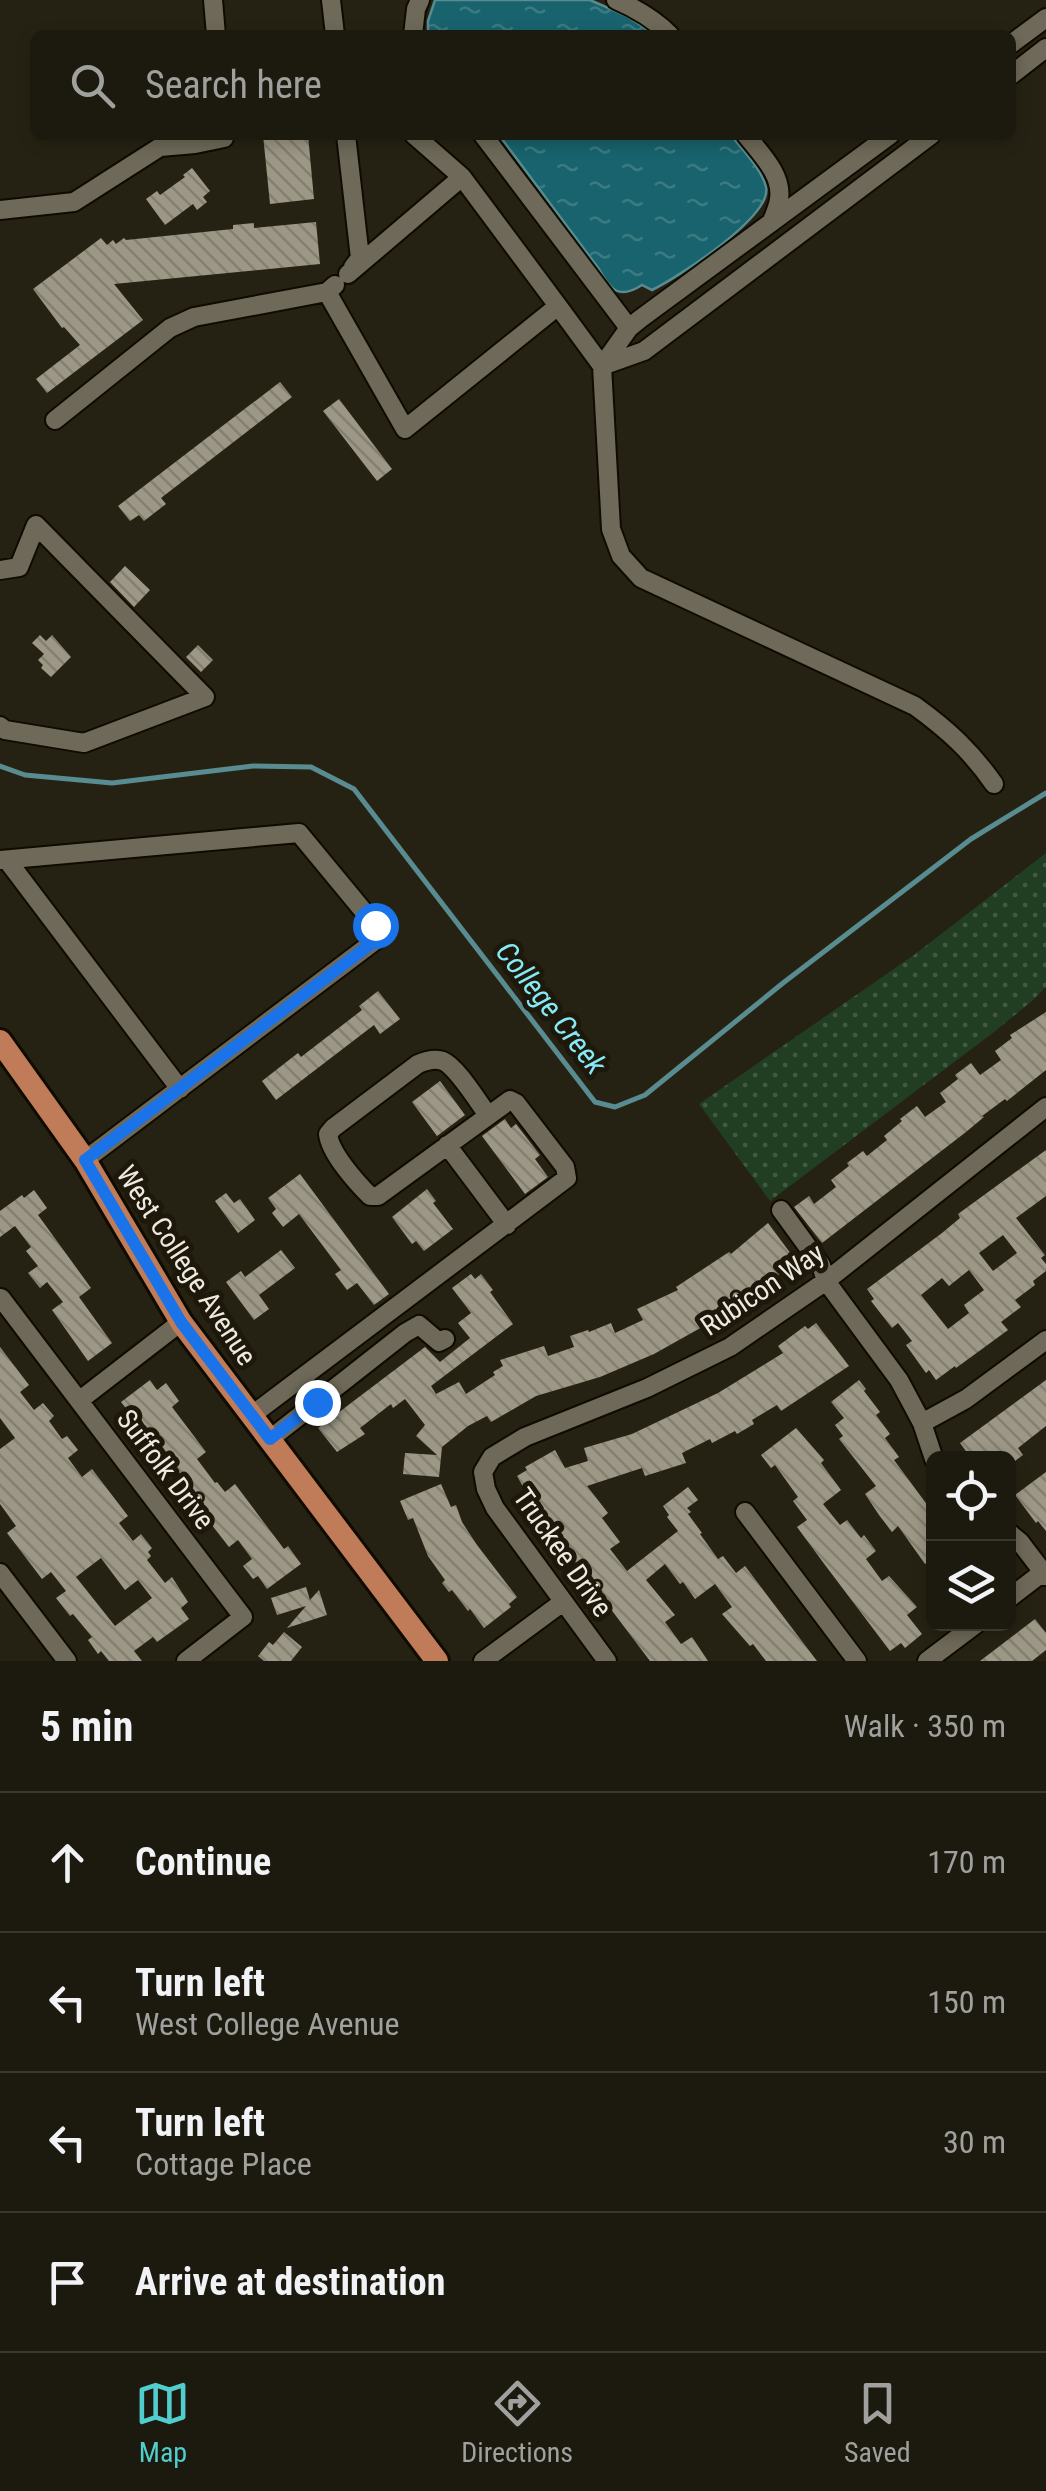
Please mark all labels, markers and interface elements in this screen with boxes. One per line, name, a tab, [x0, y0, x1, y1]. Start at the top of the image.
search box	[30, 30, 1016, 140]
icon: search	[65, 58, 120, 113]
text: Search here	[145, 63, 322, 107]
route start	[353, 903, 399, 949]
water label: College Creek	[489, 935, 614, 1082]
street label: West College Avenue	[110, 1159, 263, 1371]
street label: Rubicon Way	[694, 1236, 830, 1343]
route end	[295, 1380, 341, 1426]
street label: Suffolk Drive	[110, 1403, 221, 1536]
map controls	[926, 1451, 1016, 1631]
button: locate	[926, 1451, 1016, 1541]
street label: Truckee Drive	[506, 1482, 619, 1623]
button: layers	[926, 1541, 1016, 1631]
text: 5 min	[40, 1702, 133, 1751]
text: Walk · 350 m	[844, 1707, 1006, 1745]
icon: ahead	[40, 1835, 95, 1890]
text: Continue	[135, 1840, 271, 1884]
text: 170 m	[927, 1843, 1006, 1881]
text: Turn left	[135, 1961, 265, 2005]
icon: left	[40, 1975, 95, 2030]
text: 150 m	[927, 1983, 1006, 2021]
text: West College Avenue	[135, 2005, 399, 2043]
text: Turn left	[135, 2101, 265, 2145]
icon: left	[40, 2115, 95, 2170]
text: 30 m	[943, 2123, 1006, 2161]
text: Cottage Place	[135, 2145, 312, 2183]
icon: arrive	[40, 2255, 95, 2310]
text: Arrive at destination	[135, 2260, 445, 2304]
tab: Map	[135, 2376, 190, 2469]
tab: Directions	[461, 2376, 573, 2469]
tab: Saved	[844, 2376, 911, 2469]

